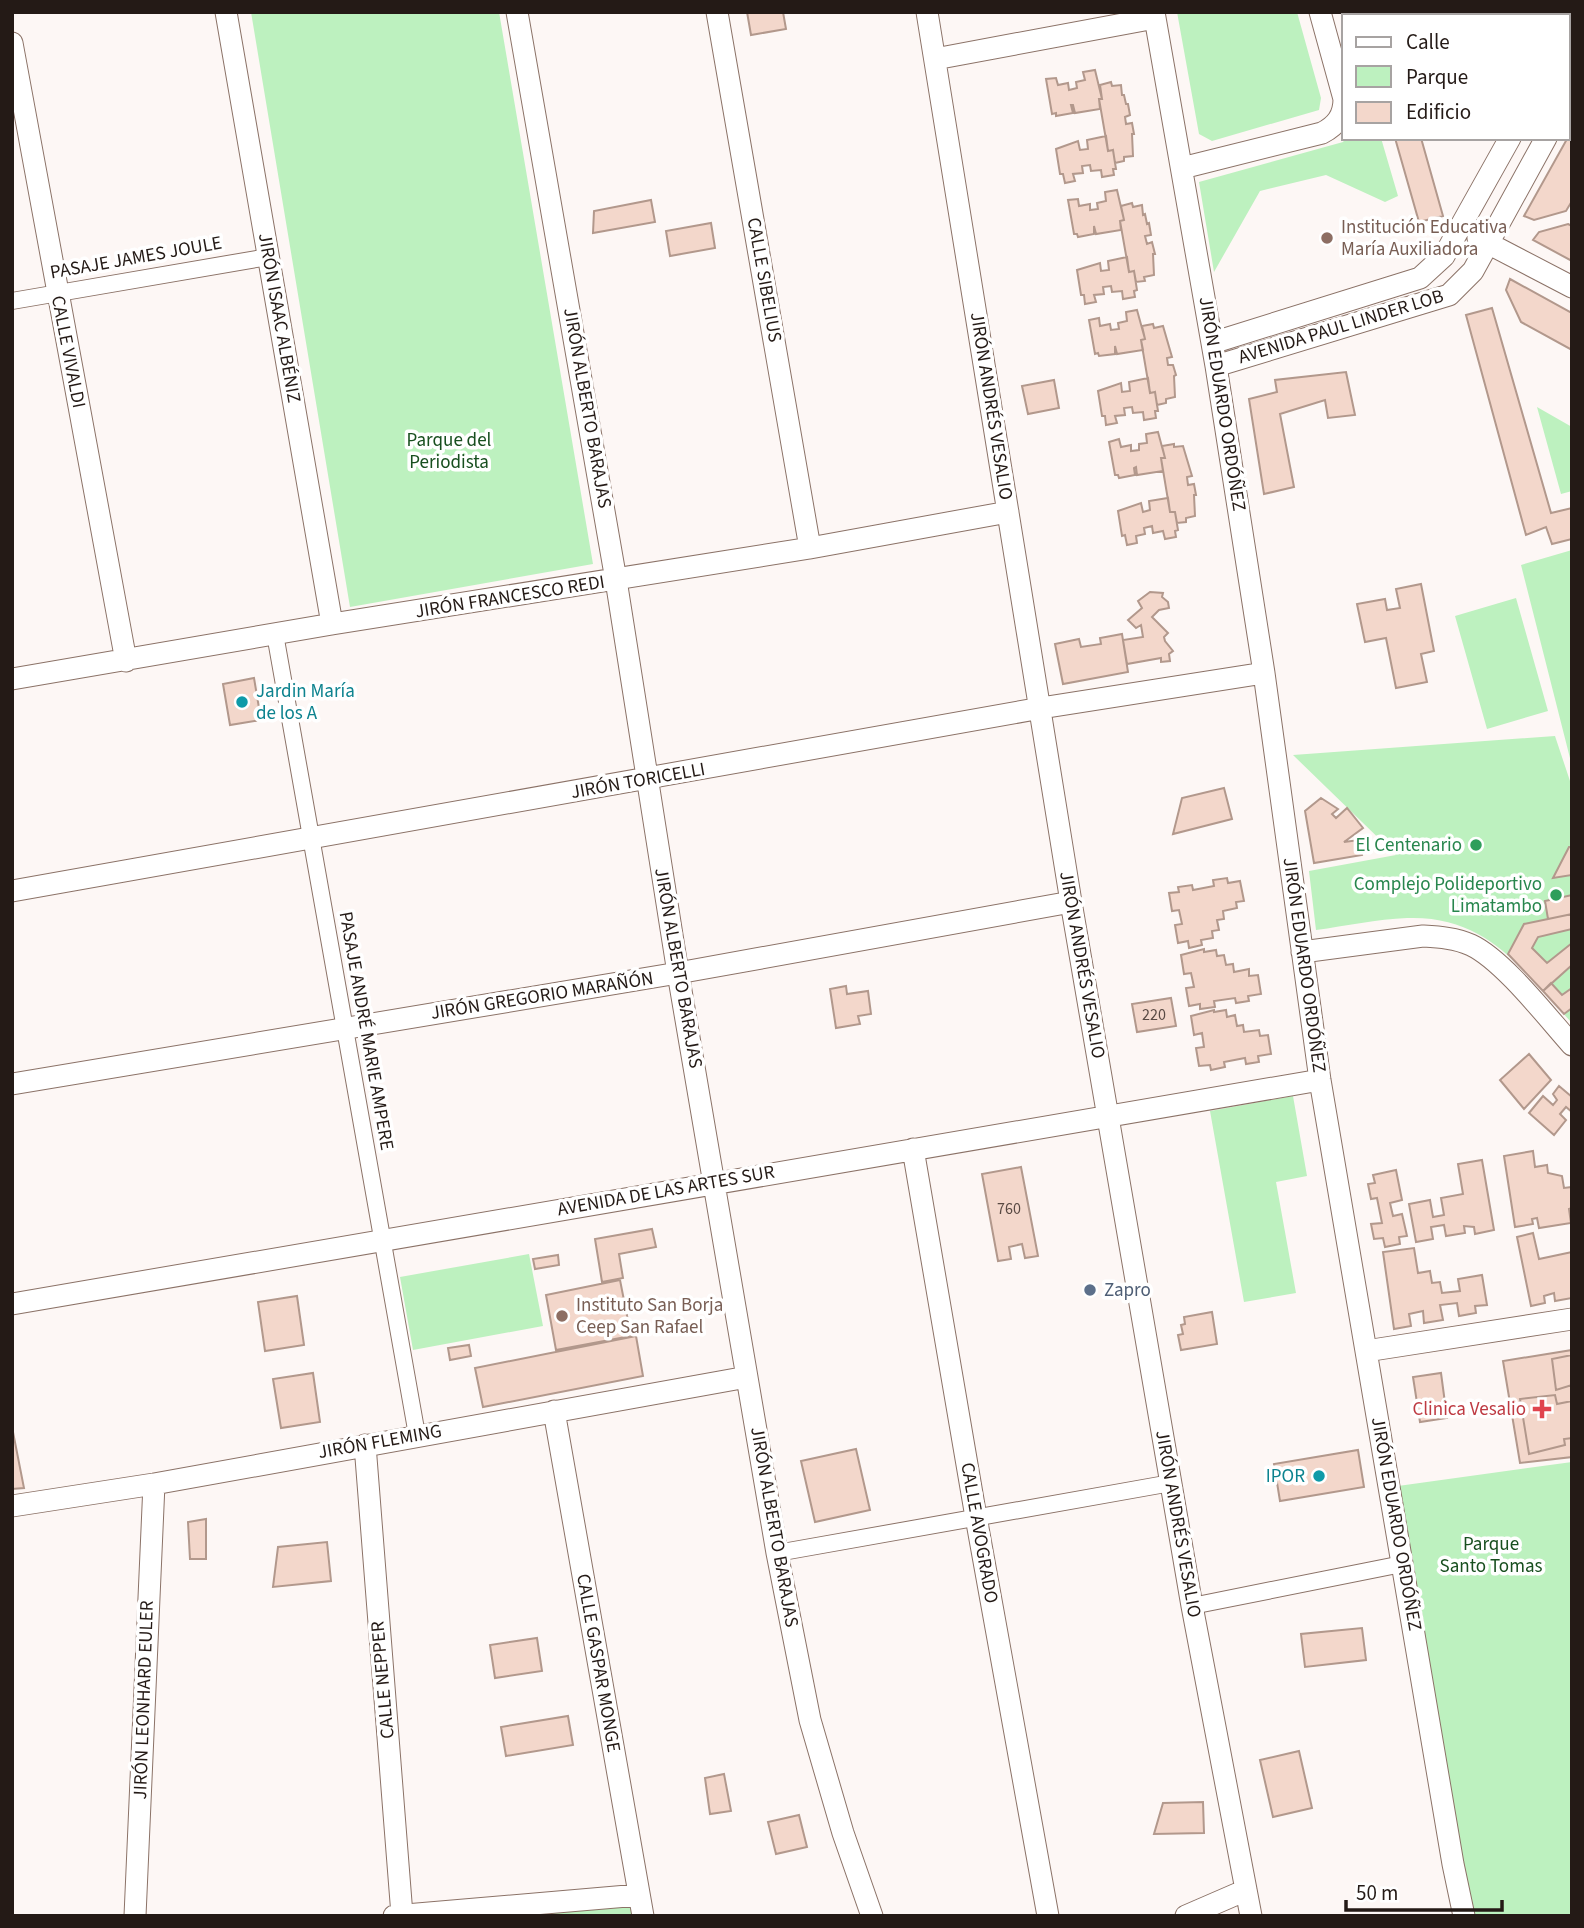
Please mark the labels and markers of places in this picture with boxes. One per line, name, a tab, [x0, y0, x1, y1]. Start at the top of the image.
place label: Institución Educativa María Auxiliadora	[1341, 214, 1507, 263]
marker: Institución Educativa María Auxiliadora	[1319, 230, 1335, 246]
place label: Jardin María de los A	[256, 678, 355, 727]
marker: Jardin María de los A	[234, 694, 250, 710]
place label: El Centenario	[1356, 832, 1462, 859]
marker: El Centenario	[1468, 837, 1484, 853]
place label: Complejo Polideportivo Limatambo	[1354, 871, 1542, 920]
marker: Complejo Polideportivo Limatambo	[1548, 887, 1564, 903]
place label: Zapro	[1104, 1277, 1151, 1304]
marker: Zapro	[1082, 1282, 1098, 1298]
place label: Instituto San Borja Ceep San Rafael	[576, 1292, 723, 1341]
marker: Instituto San Borja Ceep San Rafael	[554, 1308, 570, 1324]
place label: Clinica Vesalio	[1412, 1396, 1526, 1423]
marker: Clinica Vesalio	[1532, 1399, 1552, 1419]
place label: IPOR	[1266, 1463, 1305, 1490]
marker: IPOR	[1311, 1468, 1327, 1484]

